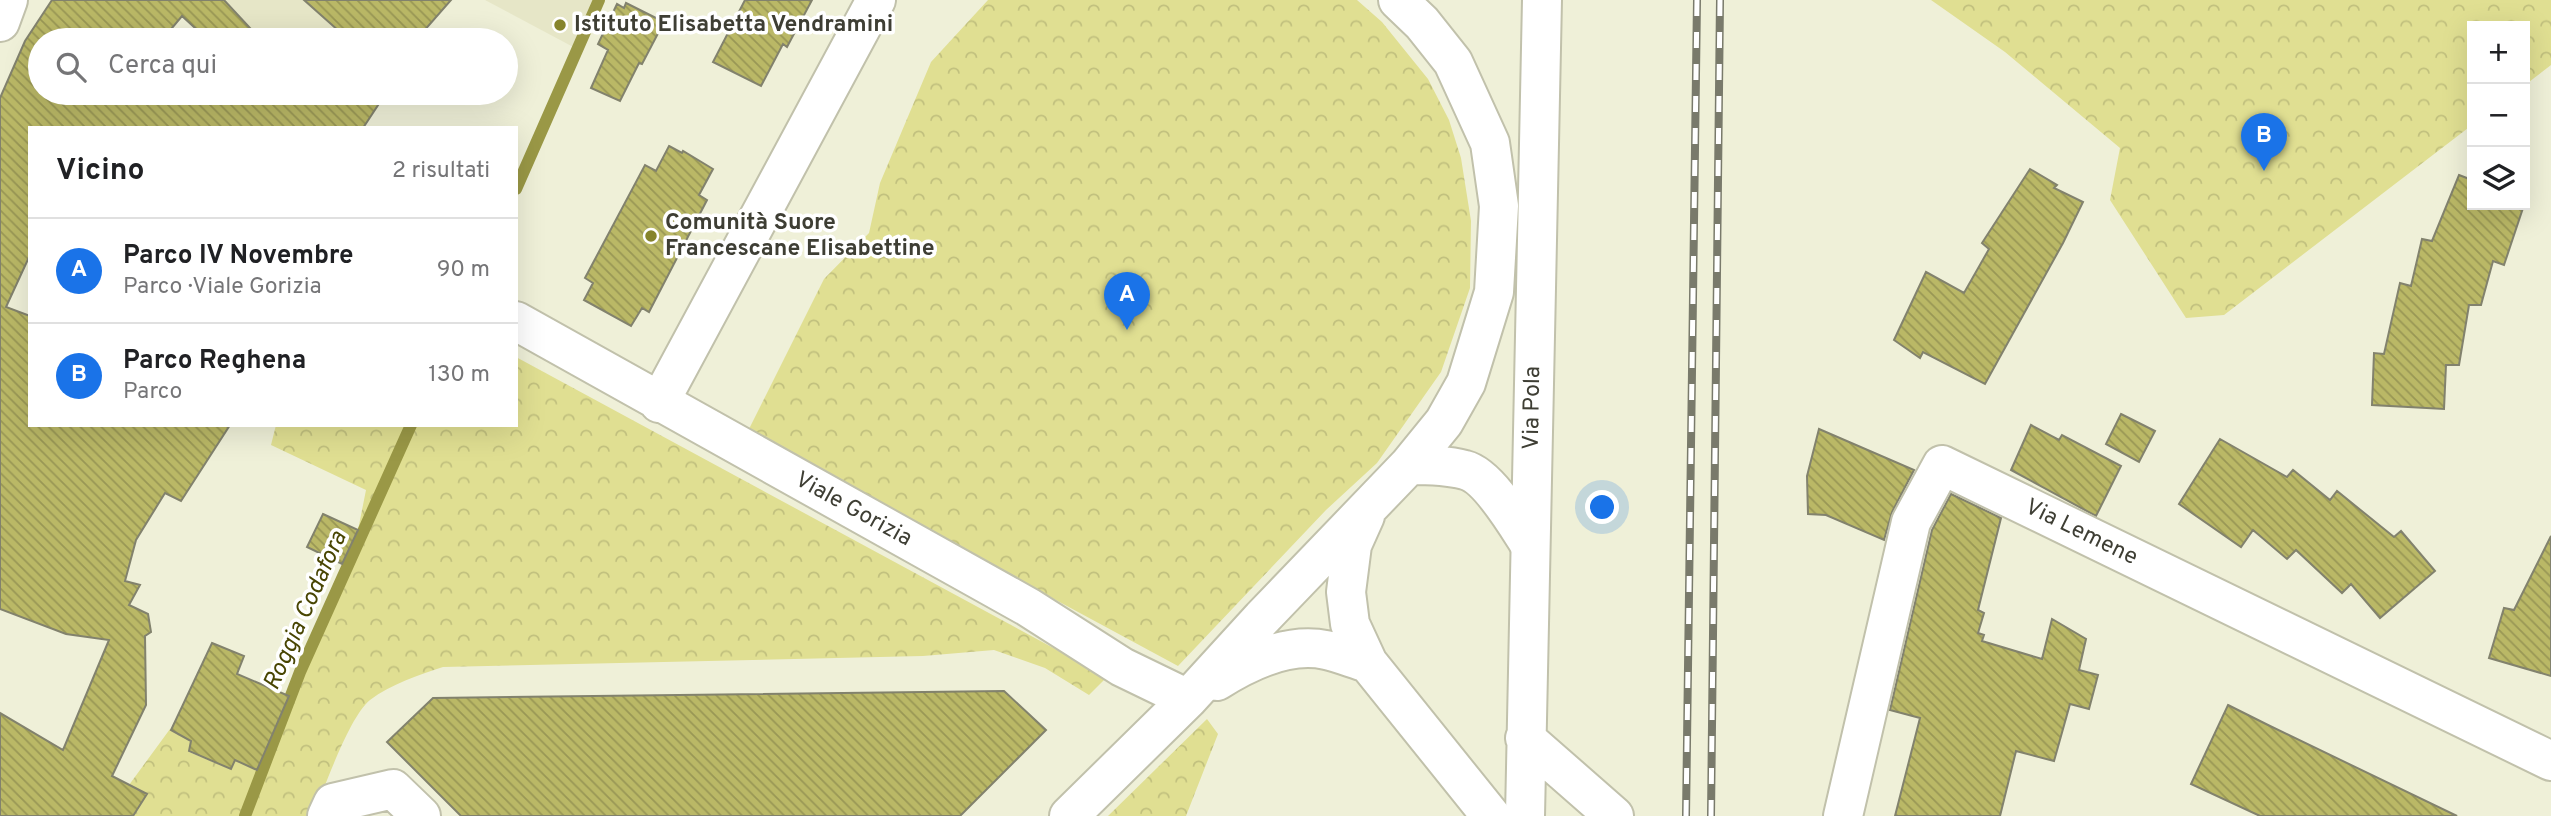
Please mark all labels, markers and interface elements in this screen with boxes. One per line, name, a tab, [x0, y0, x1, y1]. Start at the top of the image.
place label: Istituto Elisabetta Vendramini	[574, 11, 893, 40]
marker: Istituto Elisabetta Vendramini	[552, 17, 568, 33]
map controls	[2467, 21, 2530, 210]
button: +	[2467, 21, 2530, 84]
search box	[28, 28, 518, 105]
icon: search	[52, 48, 90, 86]
text: Cerca qui	[108, 50, 217, 83]
button: −	[2467, 84, 2530, 147]
pin: B	[2241, 113, 2287, 171]
button: layers	[2467, 147, 2530, 210]
text: Vicino	[56, 153, 145, 190]
text: 2 risultati	[392, 157, 490, 186]
place label: Comunità Suore Francescane Elisabettine	[665, 209, 934, 264]
marker: Comunità Suore Francescane Elisabettine	[643, 228, 659, 244]
text: Parco IV Novembre	[123, 240, 353, 273]
text: A	[71, 256, 87, 285]
text: 90 m	[437, 256, 490, 285]
pin: A	[1104, 272, 1150, 330]
text: Parco · Viale Gorizia	[123, 273, 322, 302]
text: Parco Reghena	[123, 345, 306, 378]
text: B	[71, 361, 87, 390]
text: 130 m	[428, 361, 490, 390]
street label: Via Pola	[1518, 366, 1548, 450]
text: Parco	[123, 378, 182, 407]
street label: Viale Gorizia	[789, 466, 917, 554]
your location	[1585, 490, 1619, 524]
street label: Via Lemene	[2020, 493, 2142, 573]
water label: Roggia Codafora	[258, 526, 355, 695]

